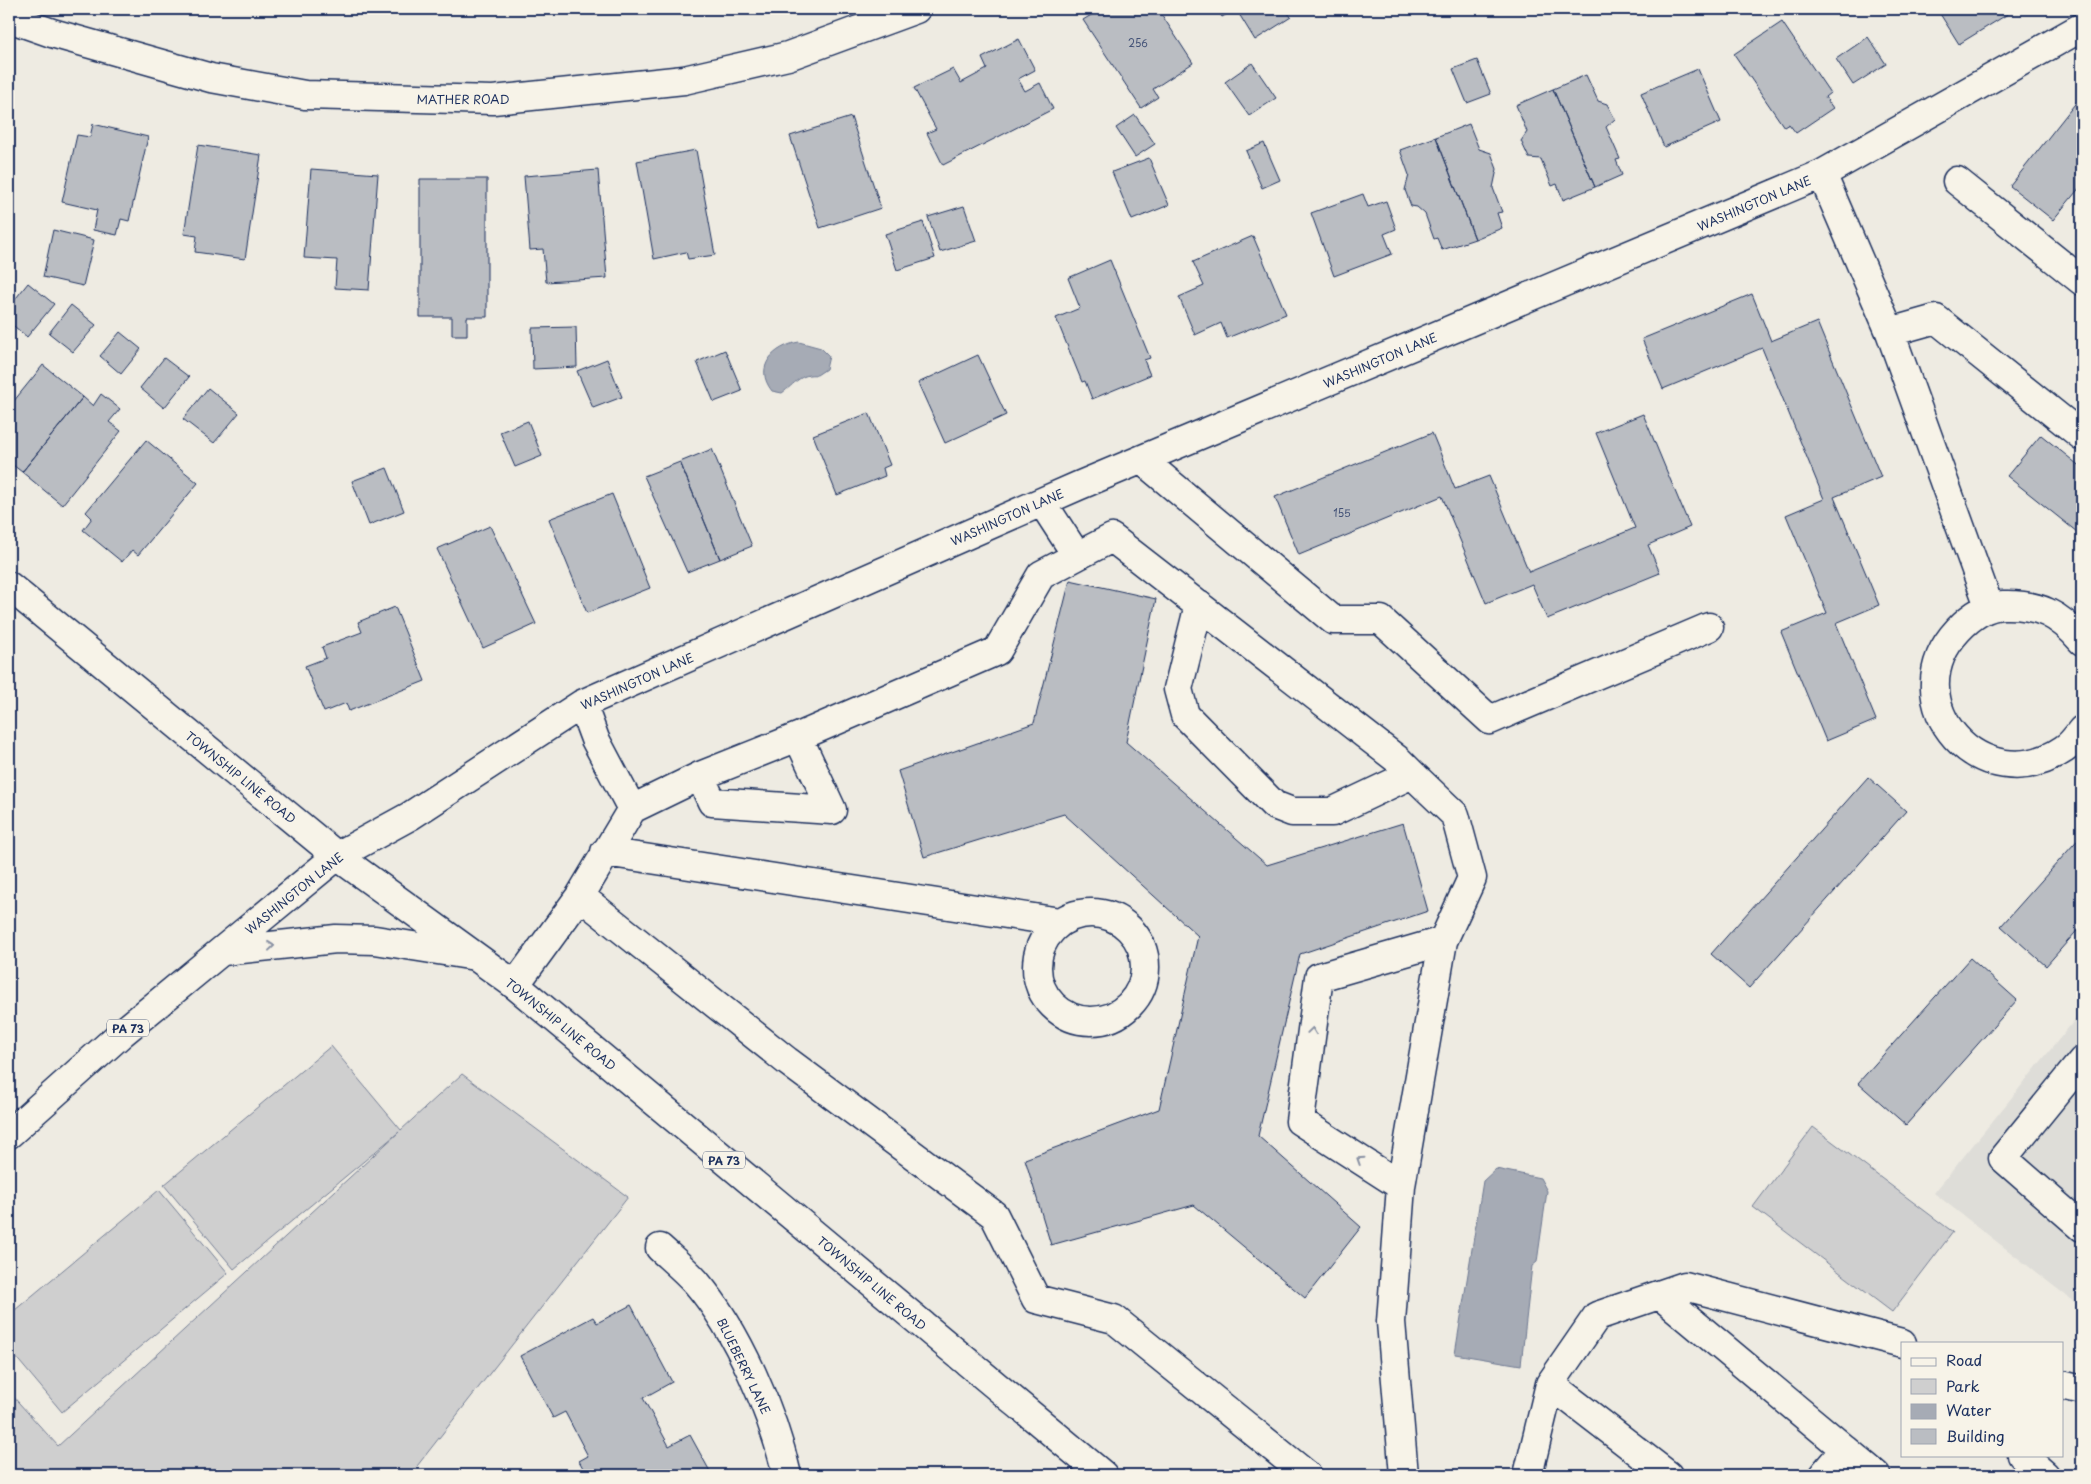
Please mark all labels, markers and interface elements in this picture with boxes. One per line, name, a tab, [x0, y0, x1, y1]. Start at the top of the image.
house number: 256	[1128, 35, 1148, 50]
street label: MATHER ROAD	[416, 90, 510, 108]
street label: WASHINGTON LANE	[1694, 171, 1814, 235]
street label: WASHINGTON LANE	[1320, 328, 1440, 392]
street label: WASHINGTON LANE	[948, 484, 1067, 550]
house number: 155	[1333, 505, 1351, 520]
street label: WASHINGTON LANE	[578, 648, 697, 714]
street label: TOWNSHIP LINE ROAD	[182, 727, 300, 827]
street label: WASHINGTON LANE	[241, 847, 347, 938]
one-way arrow	[267, 941, 275, 952]
street label: TOWNSHIP LINE ROAD	[502, 974, 620, 1074]
road number: PA 73	[107, 1020, 149, 1036]
one-way arrow	[1306, 1027, 1317, 1035]
road number: PA 73	[703, 1152, 745, 1168]
one-way arrow	[1357, 1157, 1366, 1166]
street label: TOWNSHIP LINE ROAD	[813, 1232, 931, 1334]
street label: BLUEBERRY LANE	[713, 1315, 775, 1417]
legend	[1901, 1342, 2064, 1456]
text: Road	[1946, 1348, 1982, 1371]
text: Park	[1946, 1374, 1980, 1397]
text: Water	[1946, 1398, 1991, 1421]
text: Building	[1946, 1424, 2005, 1447]

